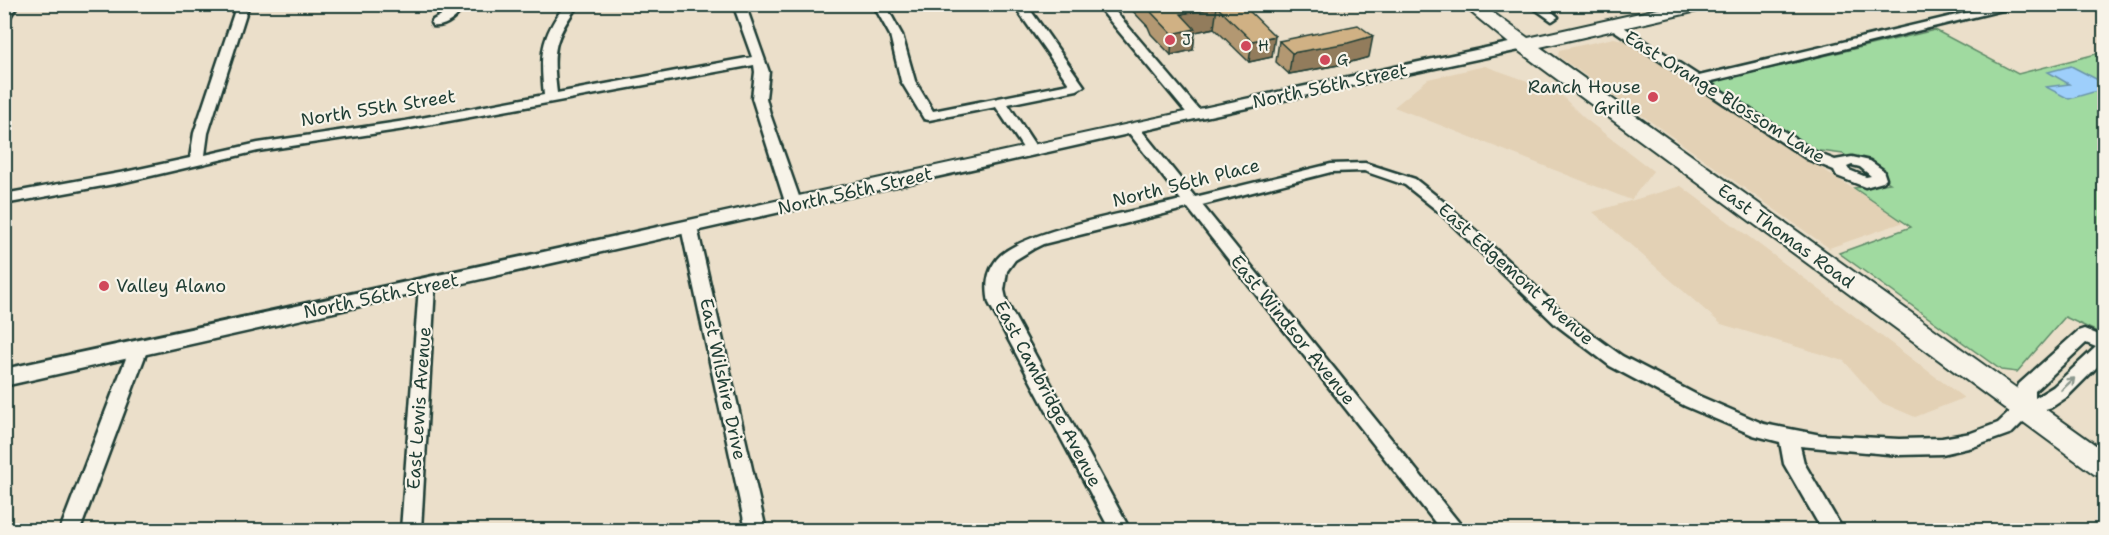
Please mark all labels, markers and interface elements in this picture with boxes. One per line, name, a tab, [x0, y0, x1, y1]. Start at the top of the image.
street label: East Orange Blossom Lane	[1620, 25, 1830, 169]
place label: J	[1182, 30, 1191, 50]
marker: J	[1163, 33, 1177, 47]
place label: H	[1258, 36, 1269, 56]
marker: H	[1239, 39, 1253, 53]
place label: G	[1337, 50, 1348, 70]
marker: G	[1318, 53, 1332, 67]
street label: North 56th Street	[1250, 58, 1410, 114]
place label: Ranch House Grille	[1528, 75, 1641, 120]
street label: North 55th Street	[299, 84, 457, 132]
marker: Ranch House Grille	[1646, 90, 1660, 104]
street label: North 56th Place	[1110, 153, 1262, 213]
street label: North 56th Street	[775, 162, 935, 220]
street label: East Thomas Road	[1713, 178, 1859, 294]
street label: East Edgemont Avenue	[1433, 197, 1599, 351]
street label: East Windsor Avenue	[1225, 250, 1361, 410]
street label: North 56th Street	[301, 268, 461, 324]
place label: Valley Alano	[116, 274, 226, 298]
marker: Valley Alano	[97, 279, 111, 293]
street label: East Wilshire Drive	[694, 296, 752, 462]
street label: East Cambridge Avenue	[989, 297, 1107, 491]
street label: East Lewis Avenue	[401, 326, 437, 490]
one-way arrow	[2060, 378, 2075, 392]

